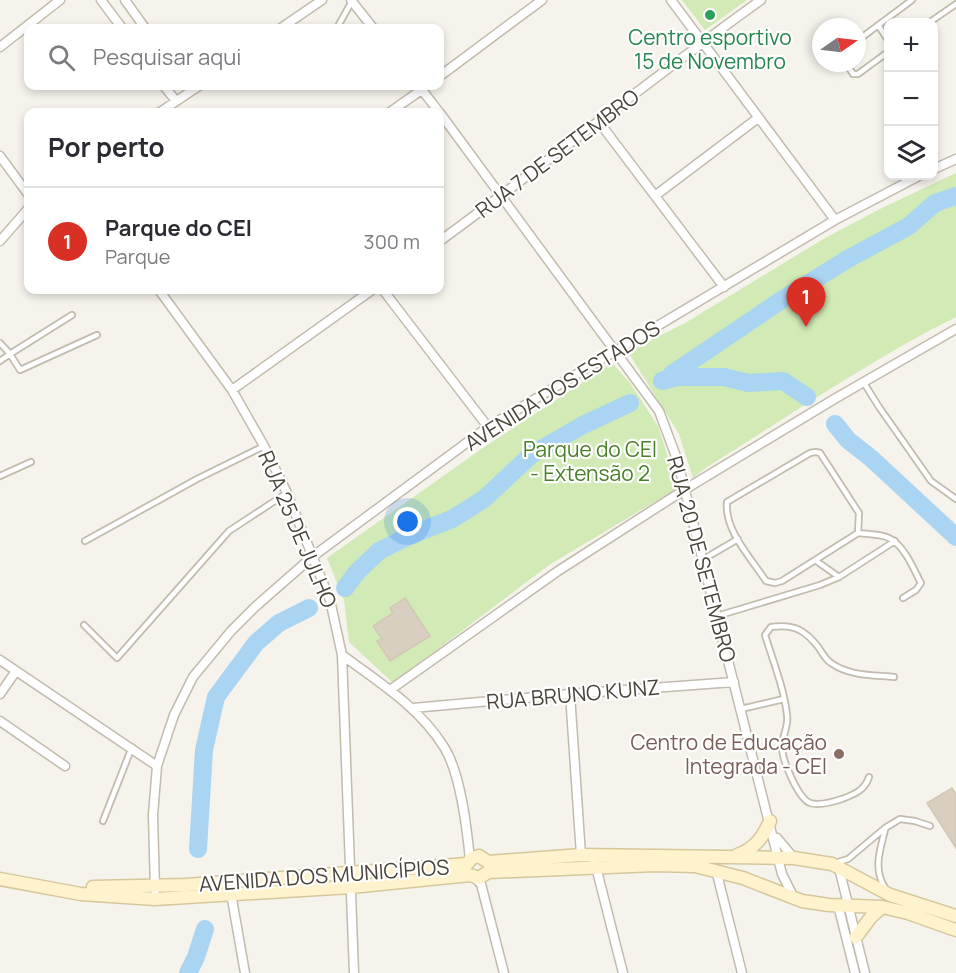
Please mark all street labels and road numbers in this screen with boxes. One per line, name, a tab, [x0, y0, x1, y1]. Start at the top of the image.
street label: RUA 7 DE SETEMBRO	[469, 82, 645, 224]
street label: AVENIDA DOS ESTADOS	[459, 313, 665, 457]
street label: RUA 25 DE JULHO	[252, 446, 344, 612]
street label: RUA 20 DE SETEMBRO	[661, 453, 743, 665]
street label: RUA BRUNO KUNZ	[485, 672, 661, 716]
street label: AVENIDA DOS MUNICÍPIOS	[198, 852, 450, 898]

